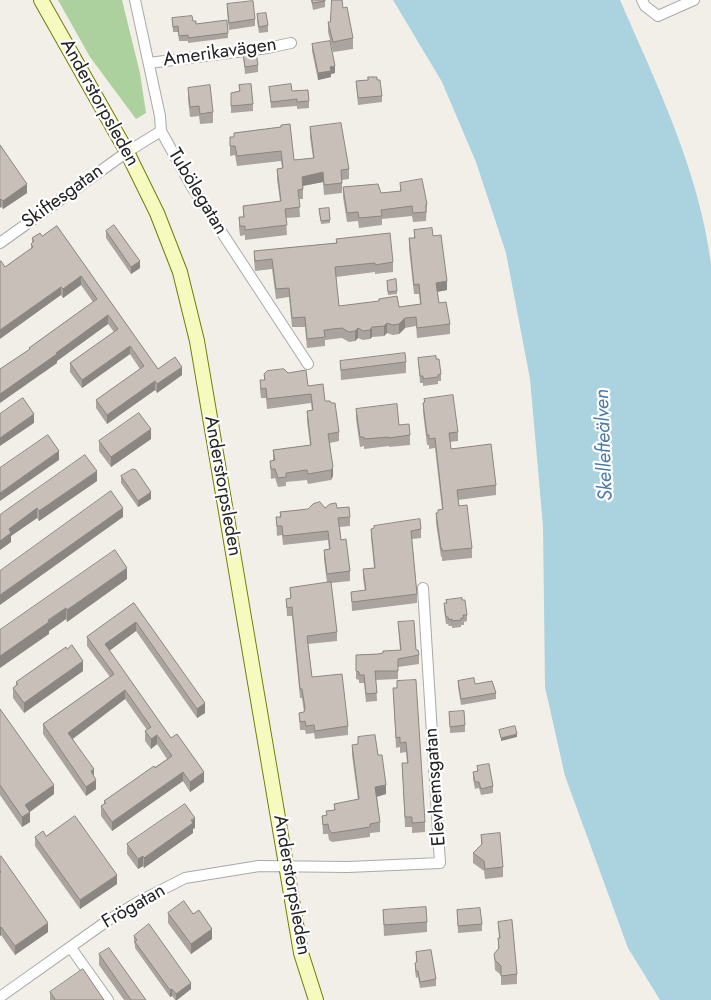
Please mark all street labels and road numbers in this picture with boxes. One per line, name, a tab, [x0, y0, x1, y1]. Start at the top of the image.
street label: Amerikavägen	[162, 34, 278, 72]
street label: Anderstorpsleden	[55, 35, 143, 171]
street label: Tubölegatan	[162, 145, 232, 239]
street label: Skiftesgatan	[18, 160, 108, 234]
street label: Anderstorpsleden	[198, 414, 246, 558]
street label: Elevhemsgatan	[420, 727, 452, 847]
street label: Anderstorpsleden	[267, 813, 315, 957]
street label: Frögatan	[98, 880, 170, 934]

